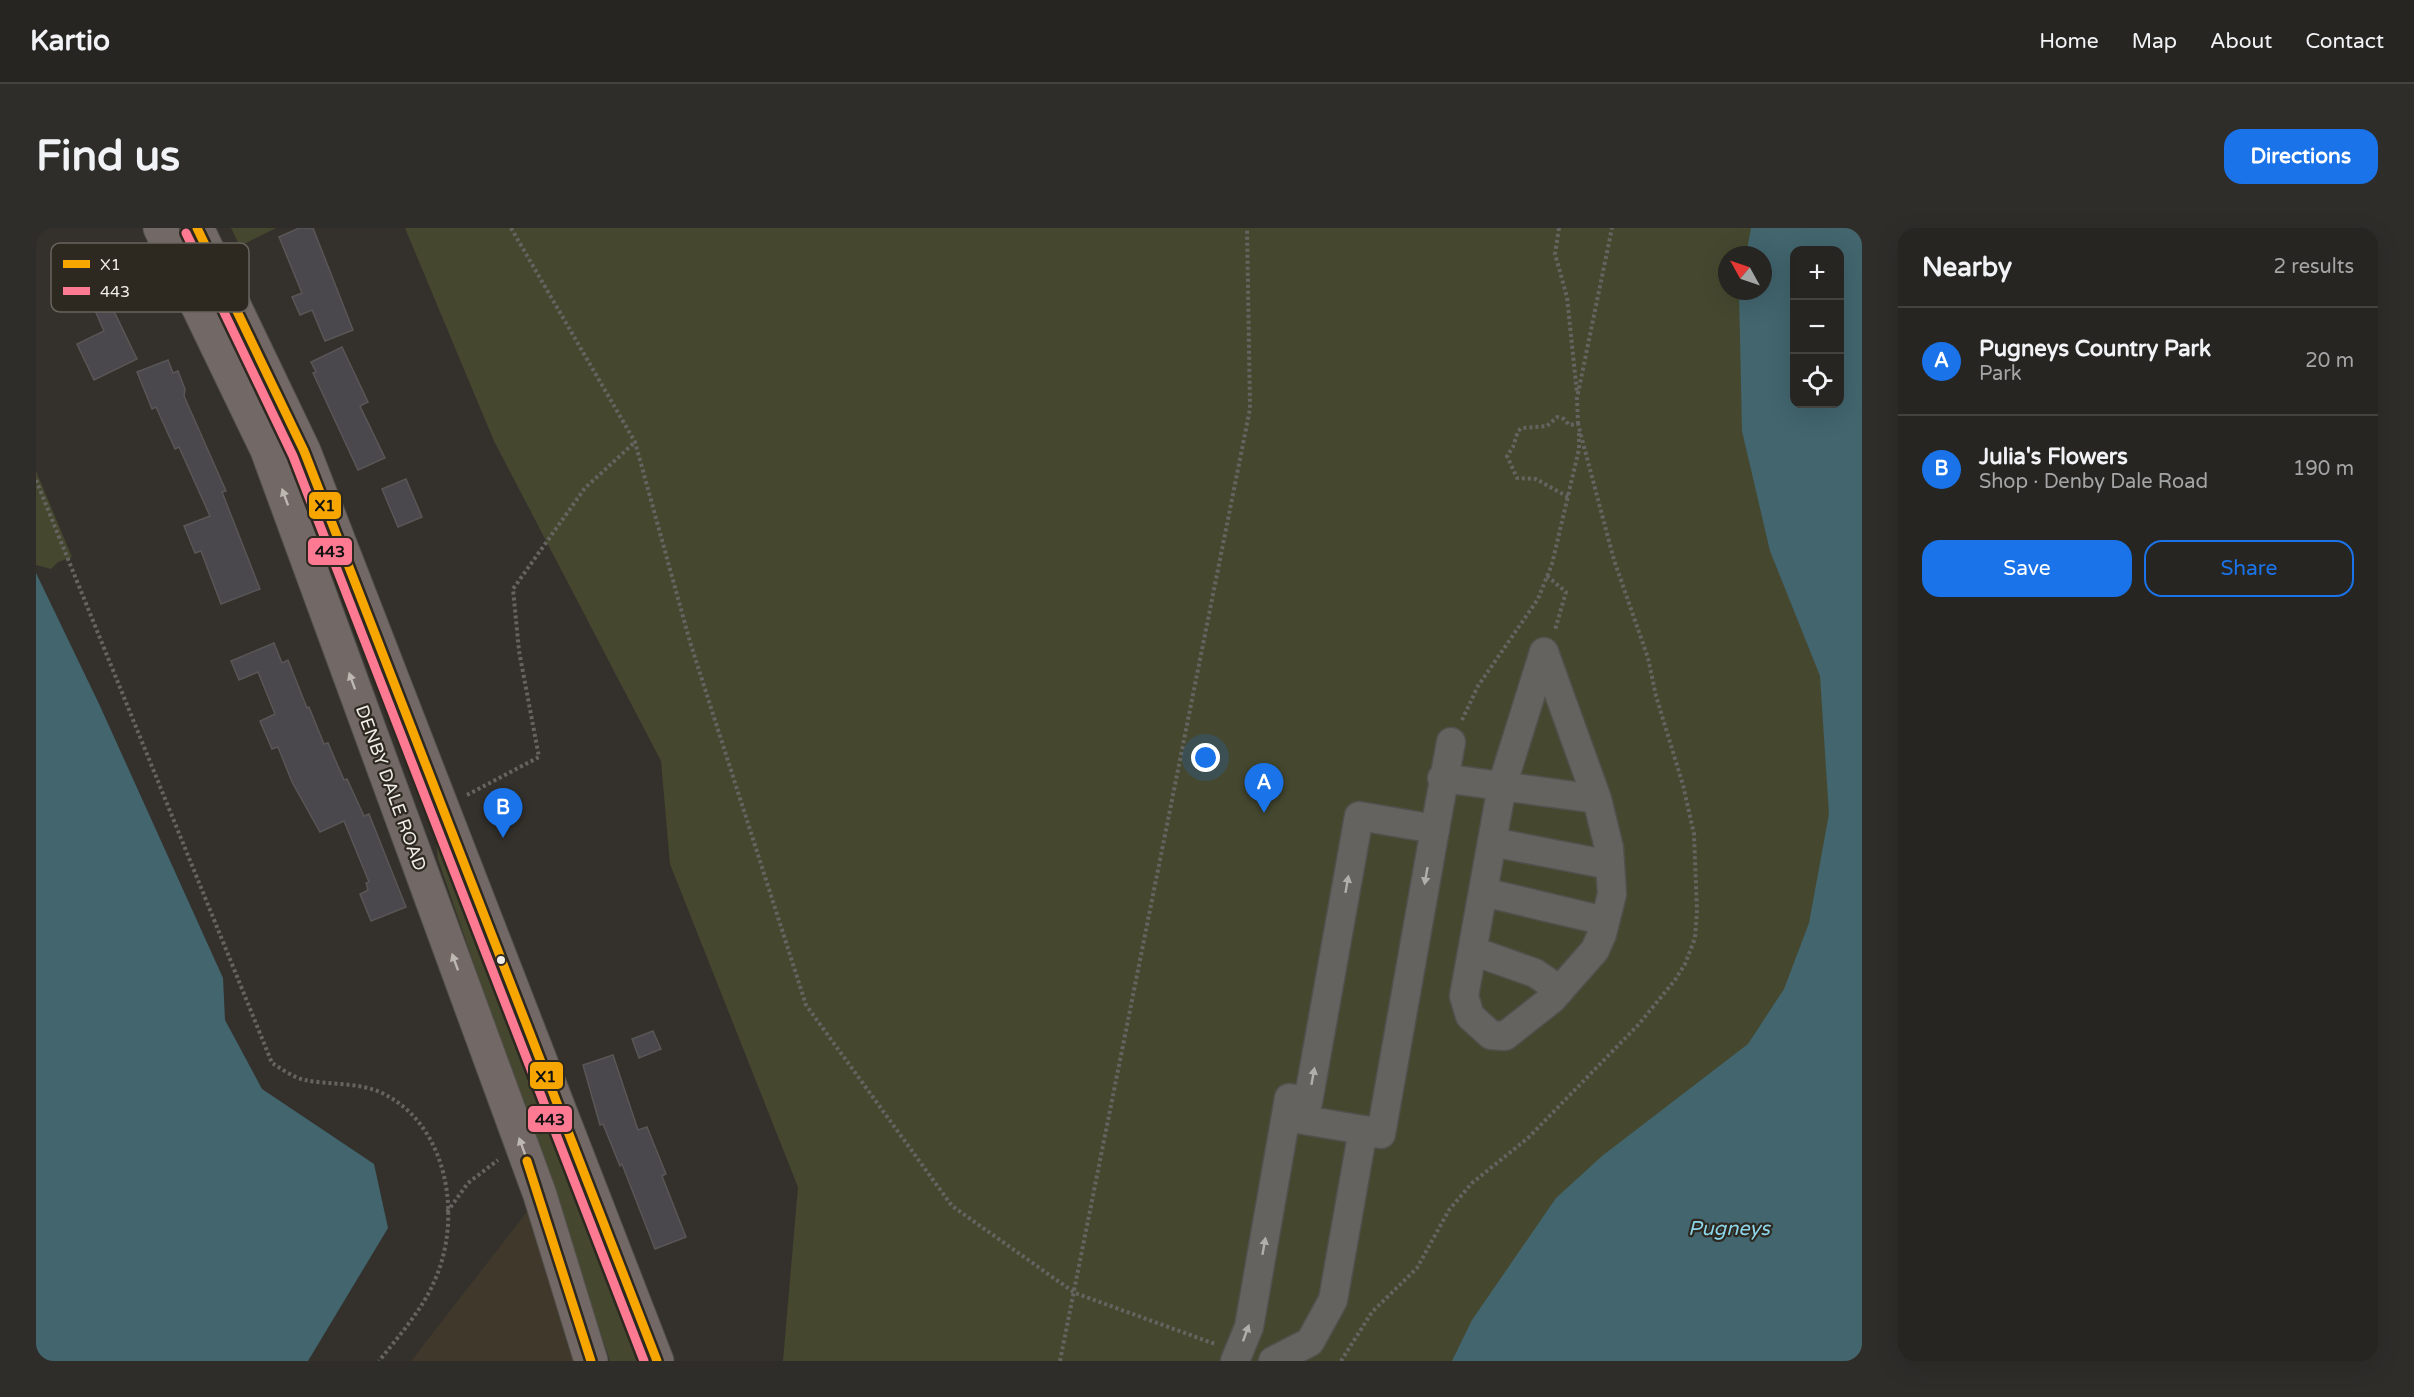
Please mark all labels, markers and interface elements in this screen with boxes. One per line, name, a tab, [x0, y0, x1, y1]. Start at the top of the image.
text: Kartio	[30, 24, 110, 58]
text: Home	[2039, 29, 2099, 54]
text: Map	[2132, 29, 2177, 54]
text: About	[2210, 29, 2272, 54]
text: Contact	[2305, 29, 2384, 54]
button: Directions	[2224, 129, 2378, 184]
text: Find us	[36, 131, 180, 182]
legend	[51, 243, 249, 312]
north arrow	[1718, 246, 1772, 300]
map controls	[1790, 246, 1844, 408]
button: +	[1790, 246, 1844, 300]
text: Nearby	[1922, 252, 2012, 283]
text: X1	[100, 255, 121, 275]
text: 2 results	[2274, 255, 2354, 279]
text: 443	[100, 282, 130, 302]
button: −	[1790, 300, 1844, 354]
text: Pugneys Country Park	[1979, 336, 2211, 362]
text: A	[1934, 349, 1949, 373]
text: 20 m	[2305, 349, 2354, 373]
button: locate	[1790, 354, 1844, 408]
text: Park	[1979, 362, 2022, 386]
text: Julia's Flowers	[1979, 444, 2128, 470]
text: B	[1935, 457, 1948, 481]
text: 190 m	[2293, 457, 2354, 481]
text: Shop · Denby Dale Road	[1979, 470, 2208, 494]
one-way arrow	[279, 488, 289, 506]
line badge: X1	[308, 491, 342, 520]
text: X1	[315, 496, 335, 516]
line badge: 443	[307, 537, 353, 566]
button: Save	[1922, 540, 2132, 597]
button: Share	[2144, 540, 2354, 597]
text: 443	[315, 542, 345, 562]
one-way arrow	[346, 671, 356, 689]
street label: DENBY DALE ROAD	[351, 702, 431, 874]
your location	[1191, 743, 1220, 772]
pin: A	[1244, 764, 1284, 813]
pin: B	[484, 788, 522, 838]
one-way arrow	[1422, 867, 1431, 886]
one-way arrow	[1342, 875, 1351, 894]
one-way arrow	[449, 953, 459, 971]
unlabelled marker	[495, 954, 507, 966]
line badge: X1	[529, 1061, 564, 1090]
text: X1	[536, 1067, 556, 1087]
one-way arrow	[1309, 1067, 1318, 1086]
line badge: 443	[527, 1105, 573, 1133]
text: 443	[535, 1110, 565, 1130]
one-way arrow	[516, 1136, 526, 1154]
water label: Pugneys	[1688, 1217, 1771, 1241]
one-way arrow	[1259, 1237, 1268, 1256]
one-way arrow	[1242, 1324, 1252, 1342]

